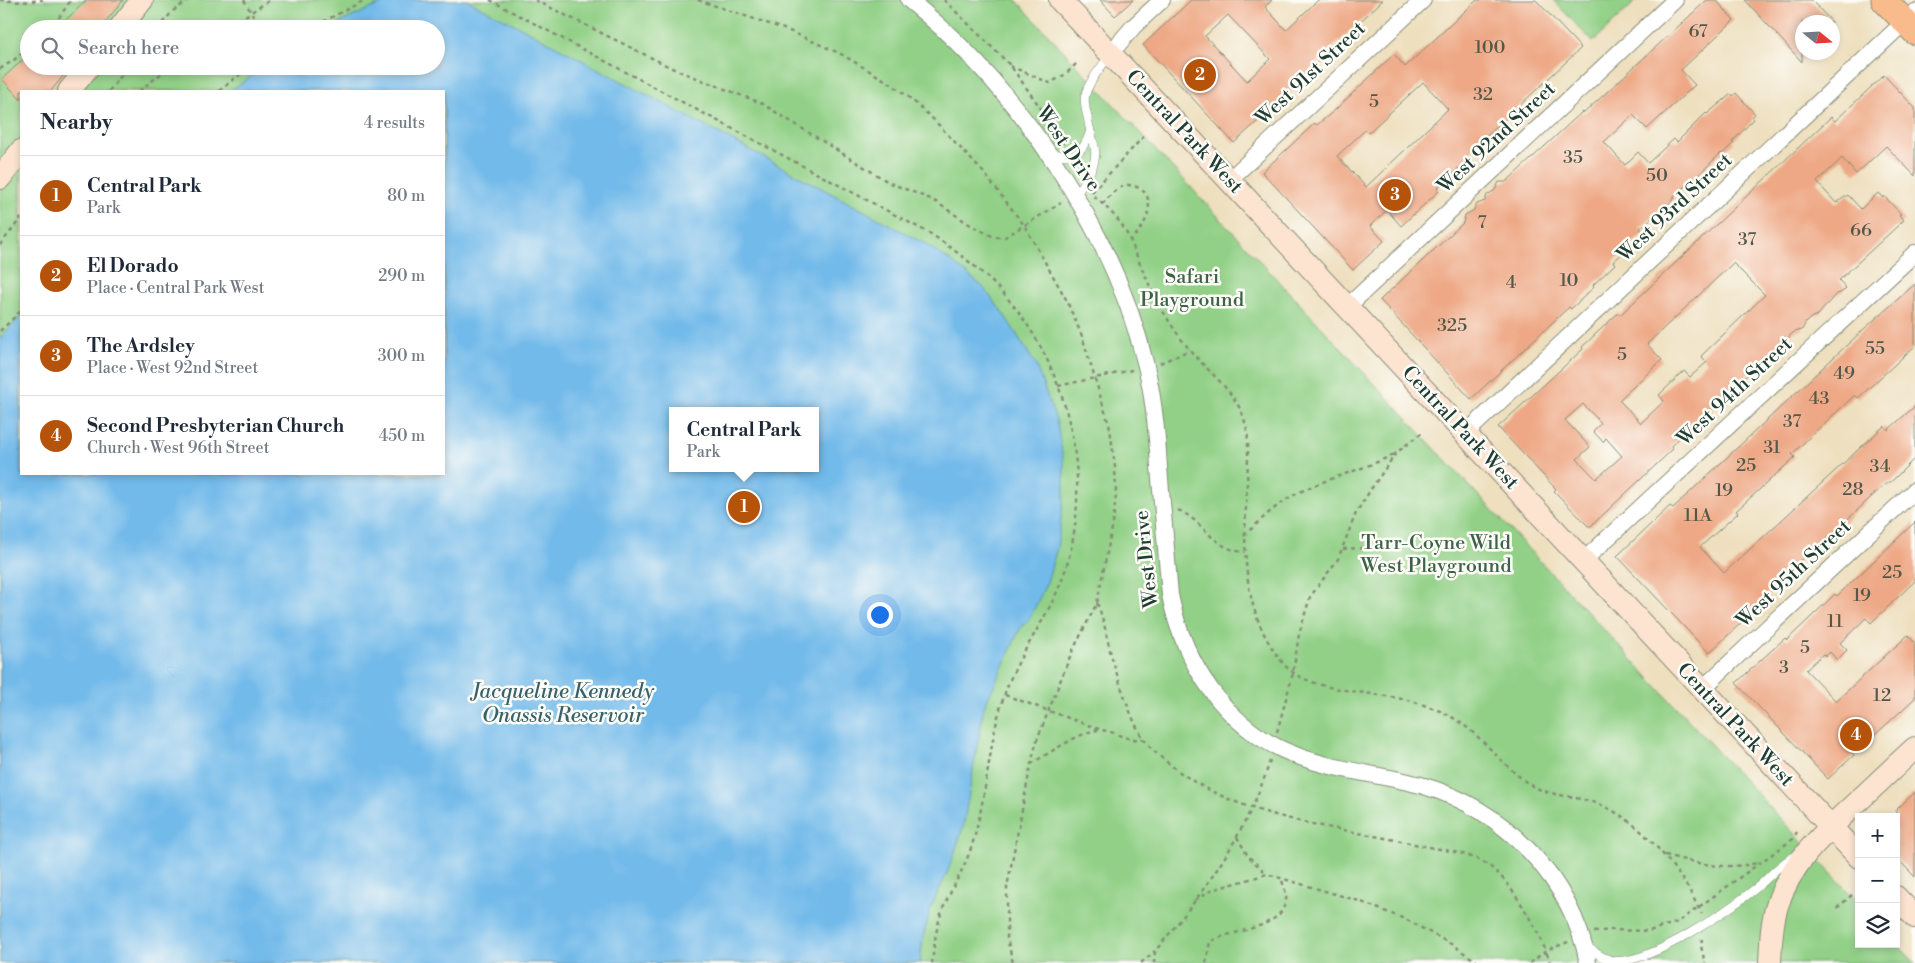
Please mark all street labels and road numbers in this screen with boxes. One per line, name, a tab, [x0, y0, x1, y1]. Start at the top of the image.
street label: West 91st Street	[1250, 17, 1371, 132]
street label: Central Park West	[1120, 65, 1248, 199]
street label: West 92nd Street	[1432, 77, 1561, 200]
street label: West Drive	[1030, 101, 1106, 197]
street label: West 93rd Street	[1611, 148, 1738, 268]
street label: West 94th Street	[1671, 332, 1798, 453]
street label: Central Park West	[1396, 361, 1524, 495]
street label: West Drive	[1129, 509, 1165, 610]
street label: West 95th Street	[1731, 514, 1857, 634]
street label: Central Park West	[1671, 658, 1799, 792]

